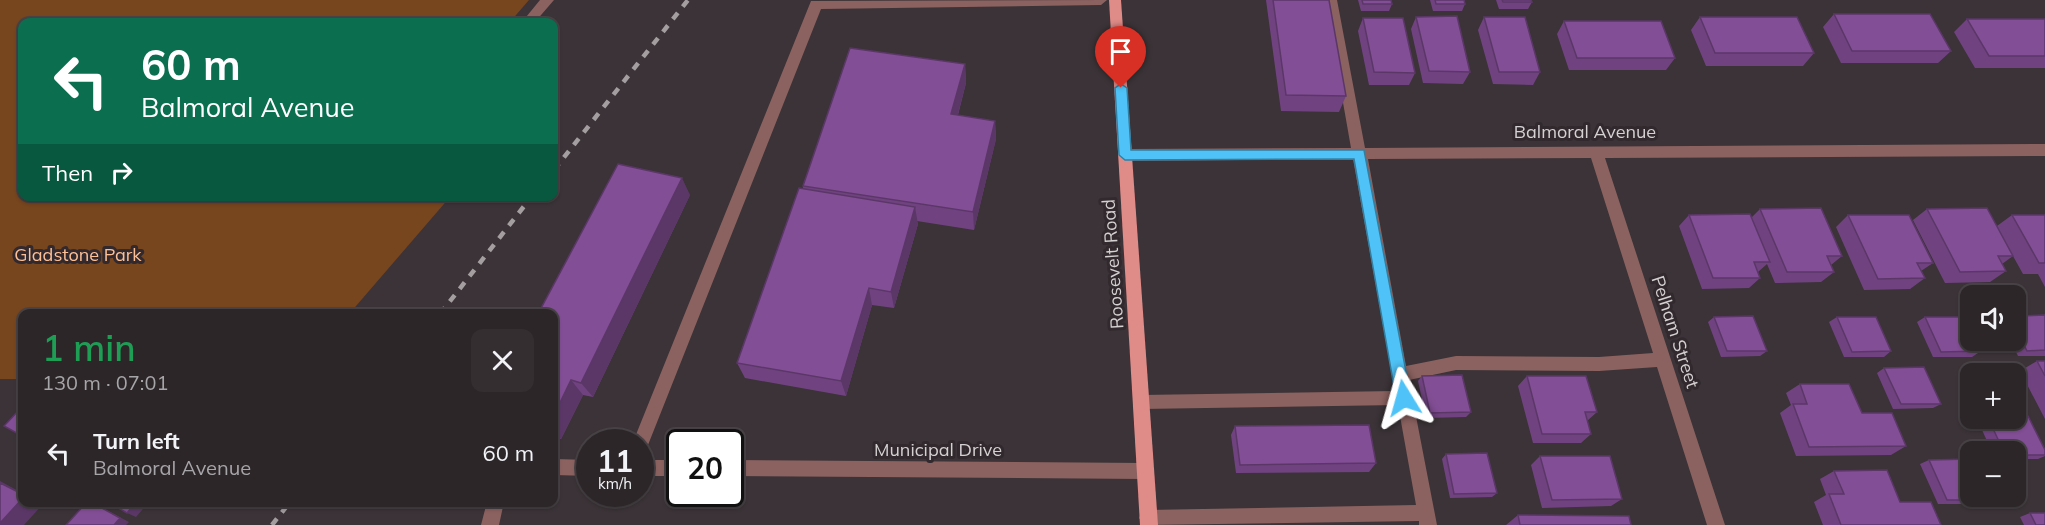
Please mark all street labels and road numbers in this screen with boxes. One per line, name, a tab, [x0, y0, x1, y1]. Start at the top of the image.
street label: Balmoral Avenue	[1514, 120, 1656, 143]
street label: Roosevelt Road	[1096, 198, 1129, 330]
street label: Pelham Street	[1646, 273, 1704, 391]
street label: Municipal Drive	[874, 438, 1002, 461]

